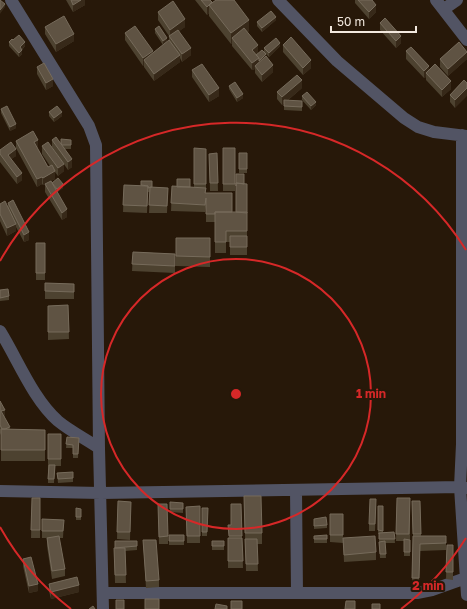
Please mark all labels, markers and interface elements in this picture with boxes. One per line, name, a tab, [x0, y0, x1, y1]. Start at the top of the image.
scale bar	[331, 8, 416, 34]
text: 50 m	[337, 14, 365, 29]
text: 1 min	[356, 386, 386, 401]
centre of rings	[229, 387, 243, 401]
text: 2 min	[412, 578, 444, 593]

